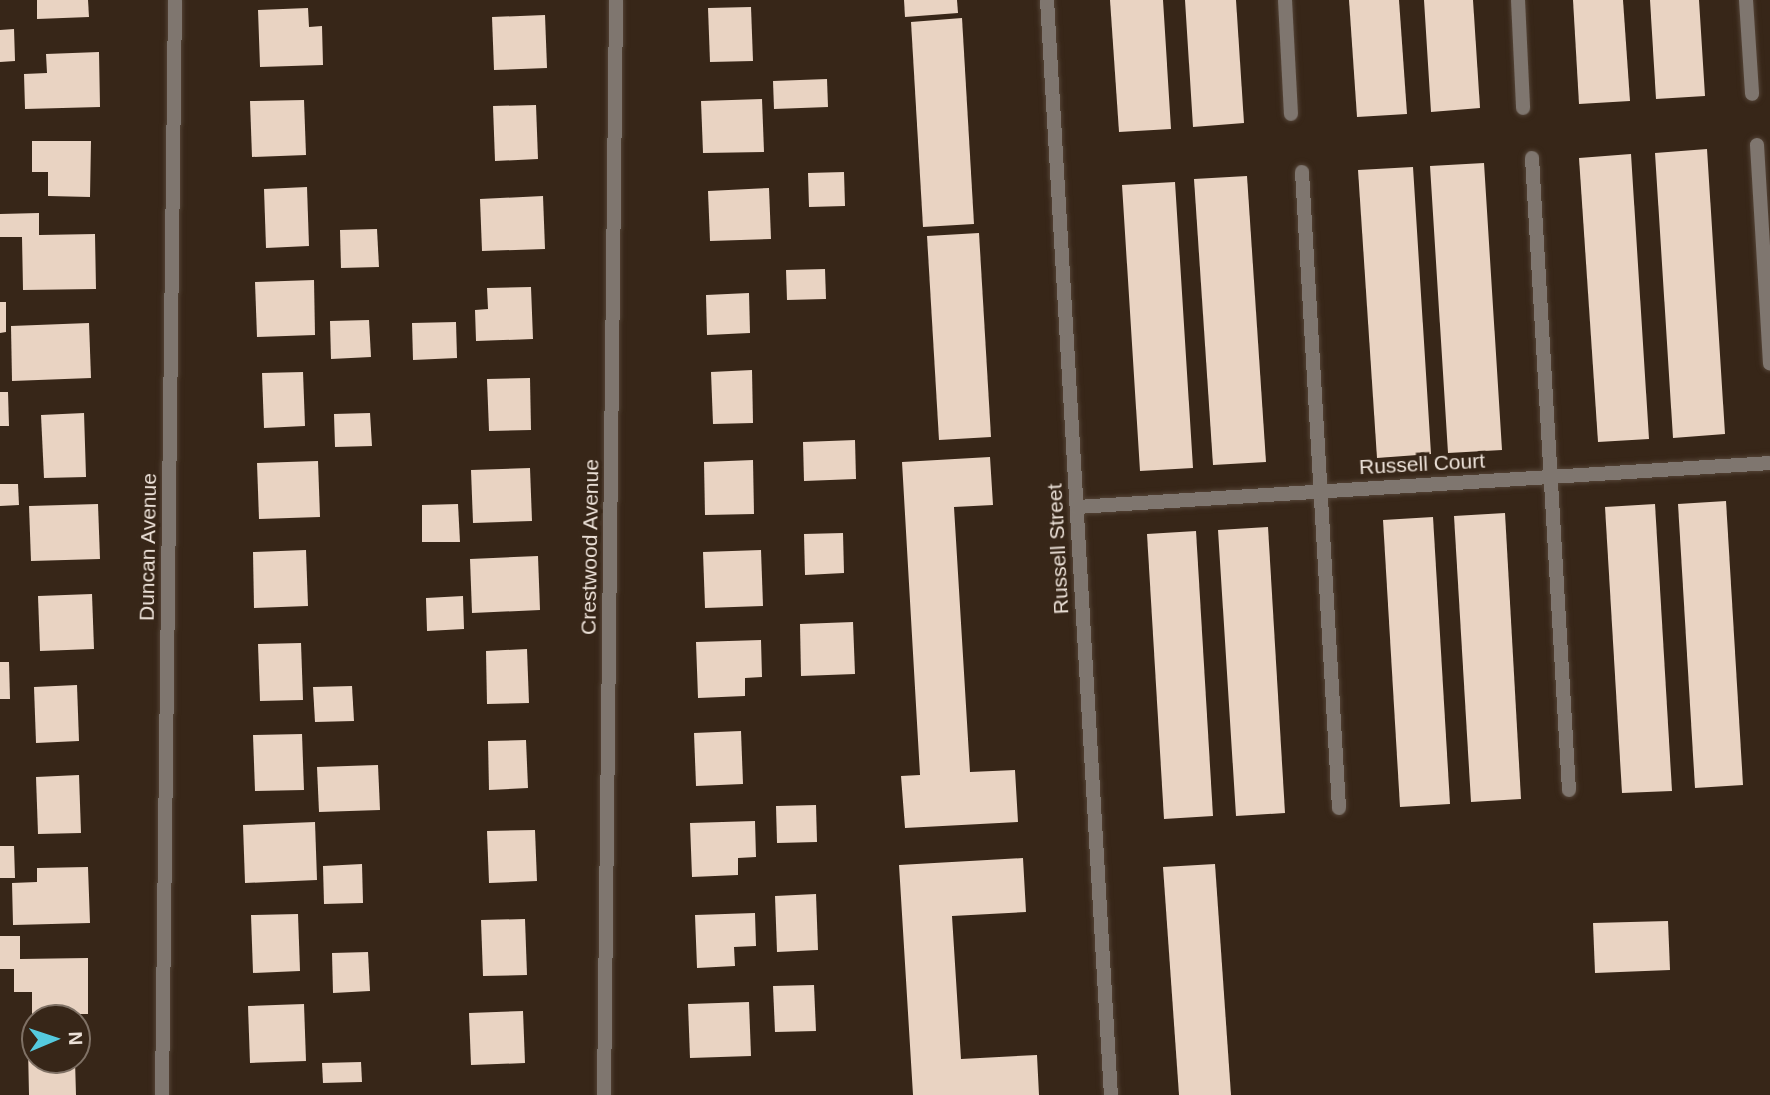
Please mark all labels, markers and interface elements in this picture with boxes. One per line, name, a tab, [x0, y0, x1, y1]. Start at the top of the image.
street label: Russell Court	[1358, 448, 1486, 480]
street label: Crestwood Avenue	[576, 458, 604, 636]
street label: Duncan Avenue	[134, 472, 162, 622]
street label: Russell Street	[1042, 483, 1074, 615]
north arrow	[21, 1004, 91, 1074]
text: N	[65, 1031, 86, 1046]

